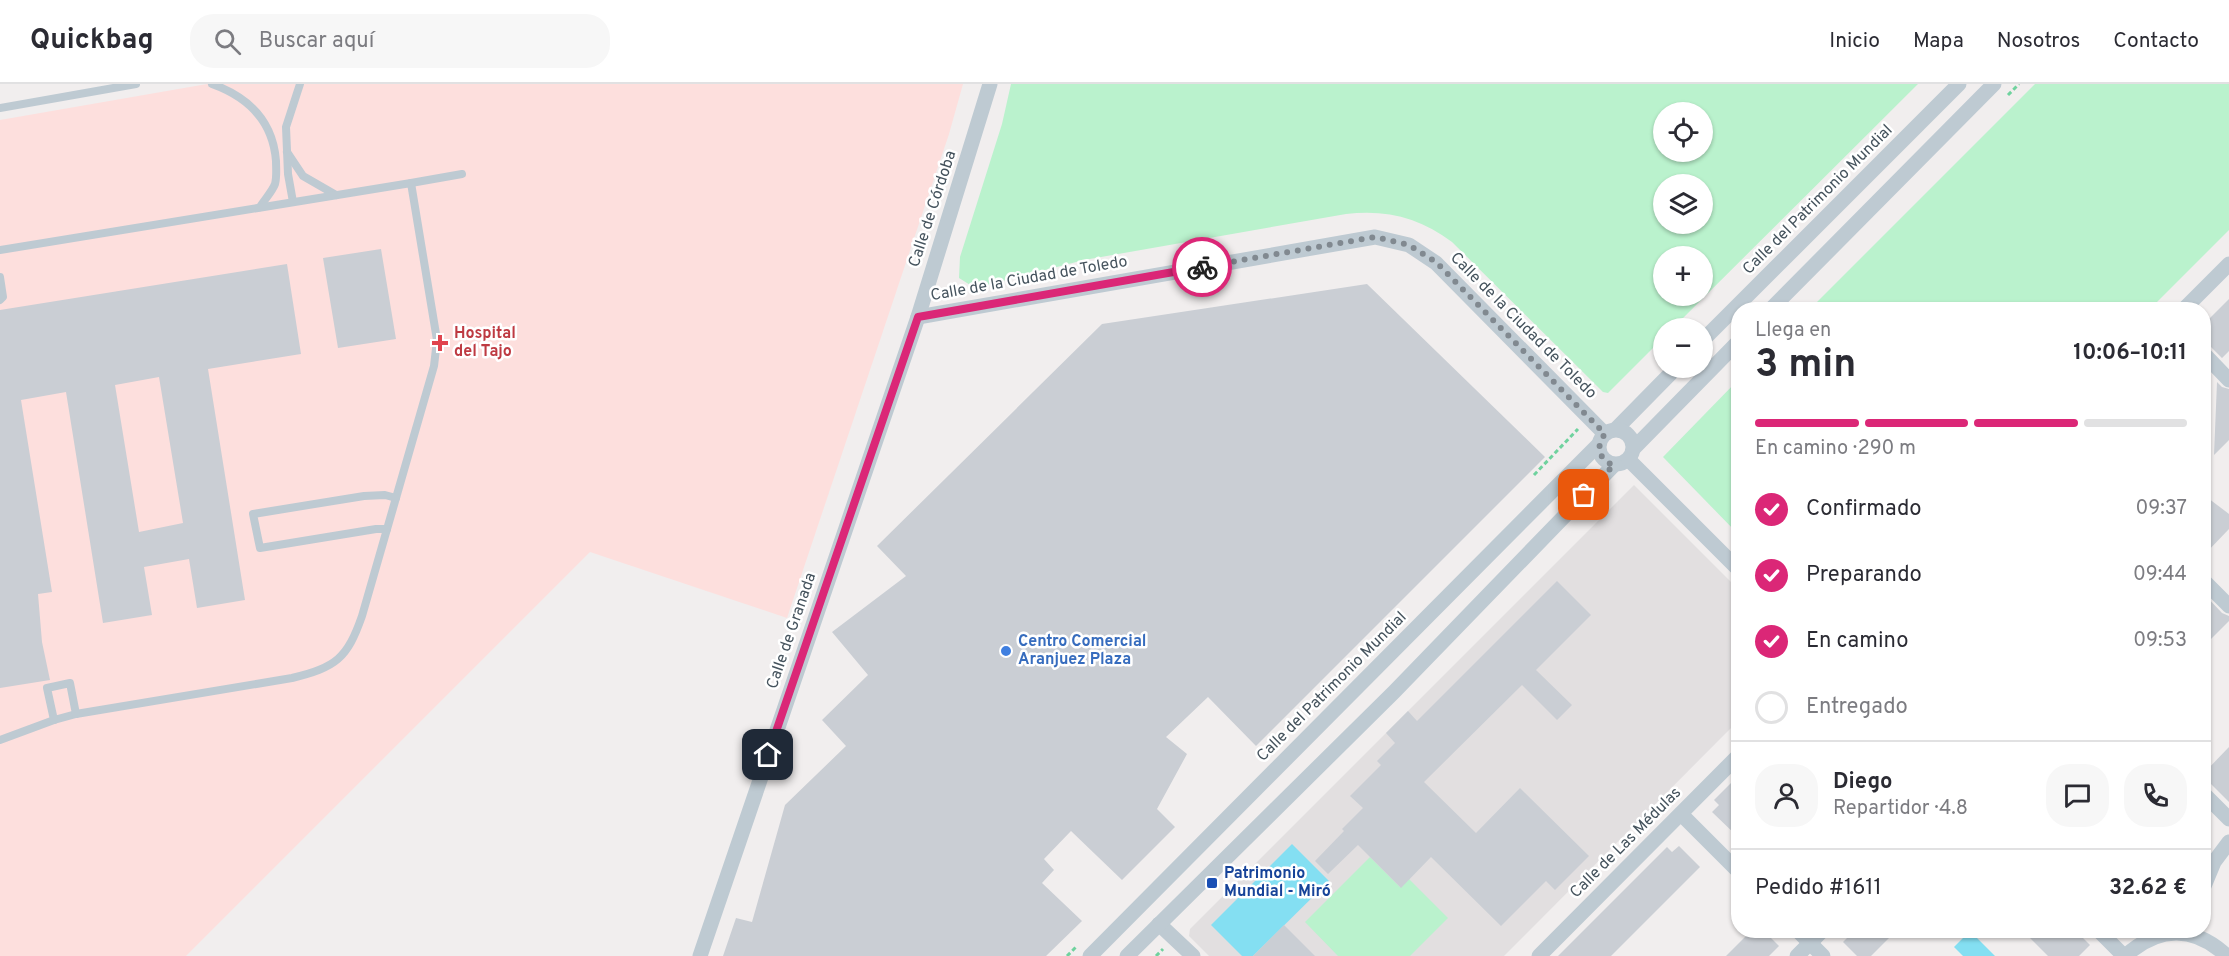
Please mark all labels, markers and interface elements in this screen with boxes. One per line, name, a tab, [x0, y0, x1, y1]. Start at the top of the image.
search box	[190, 14, 610, 68]
text: Quickbag	[30, 23, 154, 59]
icon: search	[211, 25, 244, 58]
text: Buscar aquí	[259, 28, 374, 55]
text: Inicio	[1829, 28, 1880, 55]
text: Mapa	[1913, 28, 1964, 55]
text: Nosotros	[1997, 28, 2080, 55]
text: Contacto	[2113, 28, 2199, 55]
map controls	[1653, 102, 1713, 378]
button: locate	[1653, 102, 1713, 162]
street label: Calle del Patrimonio Mundial	[1739, 121, 1897, 279]
street label: Calle de Córdoba	[905, 148, 961, 270]
button: layers	[1653, 174, 1713, 234]
courier	[1172, 237, 1232, 297]
button: +	[1653, 246, 1713, 306]
street label: Calle de la Ciudad de Toledo	[1445, 248, 1601, 404]
icon: bike	[1186, 251, 1219, 284]
street label: Calle de la Ciudad de Toledo	[929, 252, 1129, 306]
button: −	[1653, 318, 1713, 378]
text: Llega en	[1755, 318, 1831, 344]
place label: Hospital del Tajo	[454, 324, 516, 362]
marker: Hospital del Tajo	[431, 334, 449, 352]
text: 10:06–10:11	[2073, 340, 2187, 367]
text: 3 min	[1755, 342, 1856, 391]
text: En camino · 290 m	[1755, 436, 1916, 462]
pin	[1558, 469, 1609, 520]
icon: bag	[1567, 478, 1600, 511]
icon: check	[1755, 493, 1788, 526]
text: Confirmado	[1806, 496, 1922, 523]
text: 09:37	[2135, 496, 2187, 522]
icon: check	[1755, 559, 1788, 592]
text: Preparando	[1806, 562, 1922, 589]
text: 09:44	[2133, 562, 2187, 588]
street label: Calle de Granada	[763, 570, 821, 692]
street label: Calle del Patrimonio Mundial	[1253, 608, 1411, 766]
icon: check	[1755, 625, 1788, 658]
text: En camino	[1806, 628, 1908, 655]
text: 09:53	[2133, 628, 2187, 654]
place label: Centro Comercial Aranjuez Plaza	[1018, 632, 1146, 670]
marker: Centro Comercial Aranjuez Plaza	[999, 644, 1013, 658]
text: Entregado	[1806, 694, 1908, 721]
pin	[742, 729, 793, 780]
icon: home	[751, 738, 784, 771]
button: person	[1755, 764, 1818, 827]
button: chat	[2046, 764, 2109, 827]
button: phone	[2124, 764, 2187, 827]
text: Diego	[1833, 769, 1892, 796]
street label: Calle de Las Médulas	[1566, 783, 1686, 903]
text: Repartidor · 4.8	[1833, 796, 1968, 822]
place label: Patrimonio Mundial - Miró	[1224, 864, 1331, 902]
text: Pedido #1611	[1755, 875, 1882, 902]
text: 32.62 €	[2109, 875, 2187, 902]
marker: Patrimonio Mundial - Miró	[1205, 876, 1219, 890]

